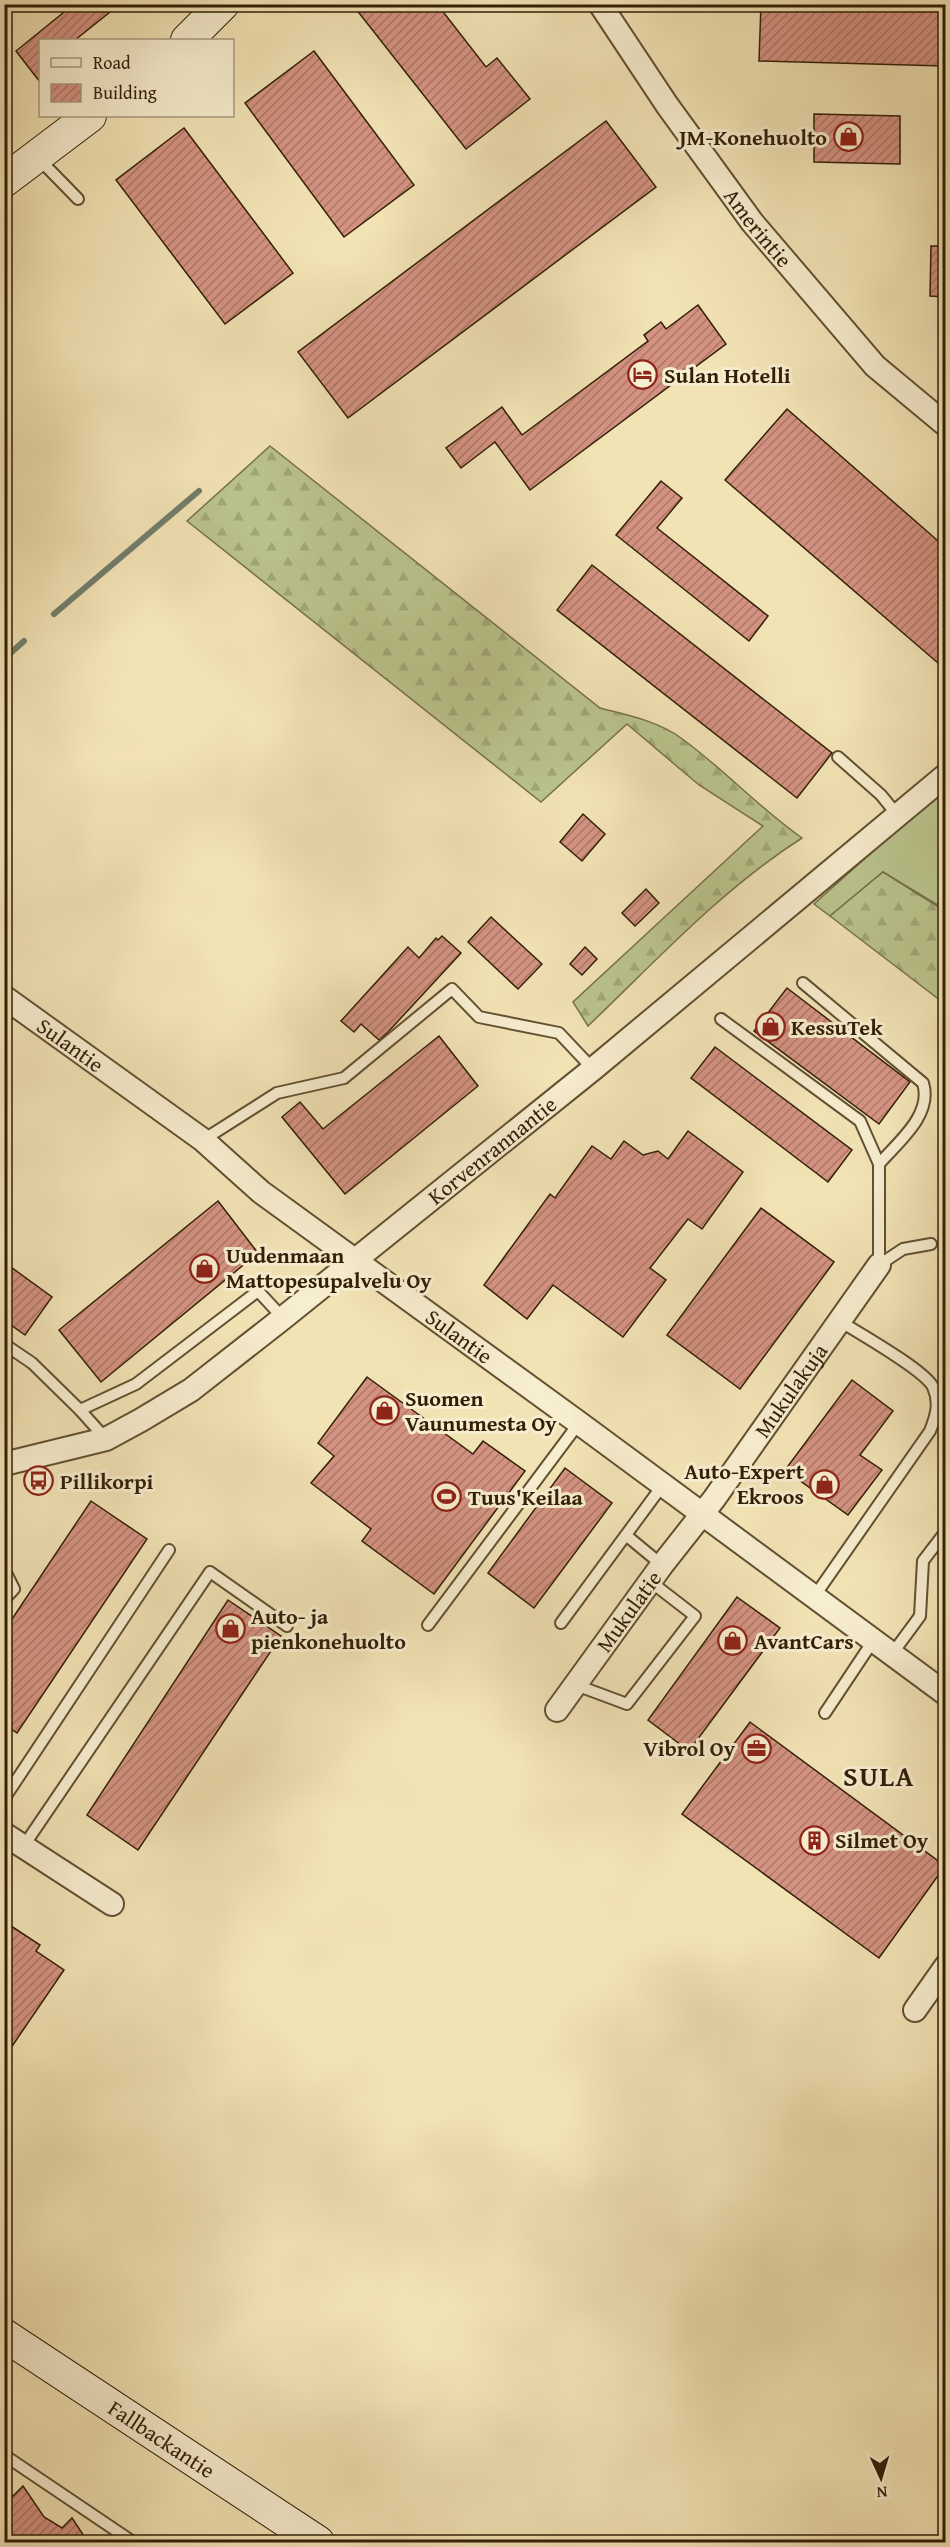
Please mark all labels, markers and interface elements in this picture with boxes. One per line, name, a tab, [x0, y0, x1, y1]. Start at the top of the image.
legend	[39, 39, 234, 117]
text: Road	[93, 49, 131, 76]
text: Building	[93, 79, 157, 106]
place label: JM-Konehuolto	[675, 121, 827, 153]
shop icon: JM-Konehuolto	[832, 121, 864, 153]
street label: Amerintie	[716, 181, 800, 274]
hotel icon: Sulan Hotelli	[627, 359, 659, 391]
place label: Sulan Hotelli	[664, 359, 791, 391]
street label: Sulantie	[30, 1010, 111, 1080]
shop icon: KessuTek	[754, 1011, 786, 1043]
place label: KessuTek	[791, 1011, 883, 1043]
street label: Korvenrannantie	[421, 1088, 563, 1212]
place label: Uudenmaan Mattopesupalvelu Oy	[226, 1239, 432, 1296]
shop icon: Uudenmaan Mattopesupalvelu Oy	[189, 1252, 221, 1284]
street label: Sulantie	[419, 1301, 499, 1371]
street label: Mukulakuja	[746, 1336, 835, 1444]
place label: Suomen Vaunumesta Oy	[405, 1382, 557, 1439]
shop icon: Suomen Vaunumesta Oy	[368, 1395, 400, 1427]
place label: Auto-Expert Ekroos	[684, 1455, 805, 1512]
bus stop icon: Pillikorpi	[23, 1465, 55, 1497]
place label: Pillikorpi	[60, 1465, 153, 1497]
shop icon: Auto-Expert Ekroos	[809, 1468, 841, 1500]
sports icon: Tuus'Keilaa	[431, 1481, 463, 1513]
place label: Tuus'Keilaa	[468, 1481, 583, 1513]
street label: Mukulatie	[588, 1564, 669, 1659]
place label: Auto- ja pienkonehuolto	[251, 1600, 406, 1657]
shop icon: Auto- ja pienkonehuolto	[214, 1613, 246, 1645]
shop icon: AvantCars	[717, 1625, 749, 1657]
place label: AvantCars	[754, 1625, 854, 1657]
place label: Vibrol Oy	[643, 1732, 736, 1764]
office icon: Vibrol Oy	[740, 1732, 772, 1764]
district label: SULA	[843, 1755, 915, 1796]
building icon: Silmet Oy	[798, 1824, 830, 1856]
place label: Silmet Oy	[835, 1824, 929, 1856]
street label: Fallbackantie	[102, 2392, 222, 2486]
north arrow	[851, 2448, 911, 2508]
text: N	[876, 2481, 888, 2505]

